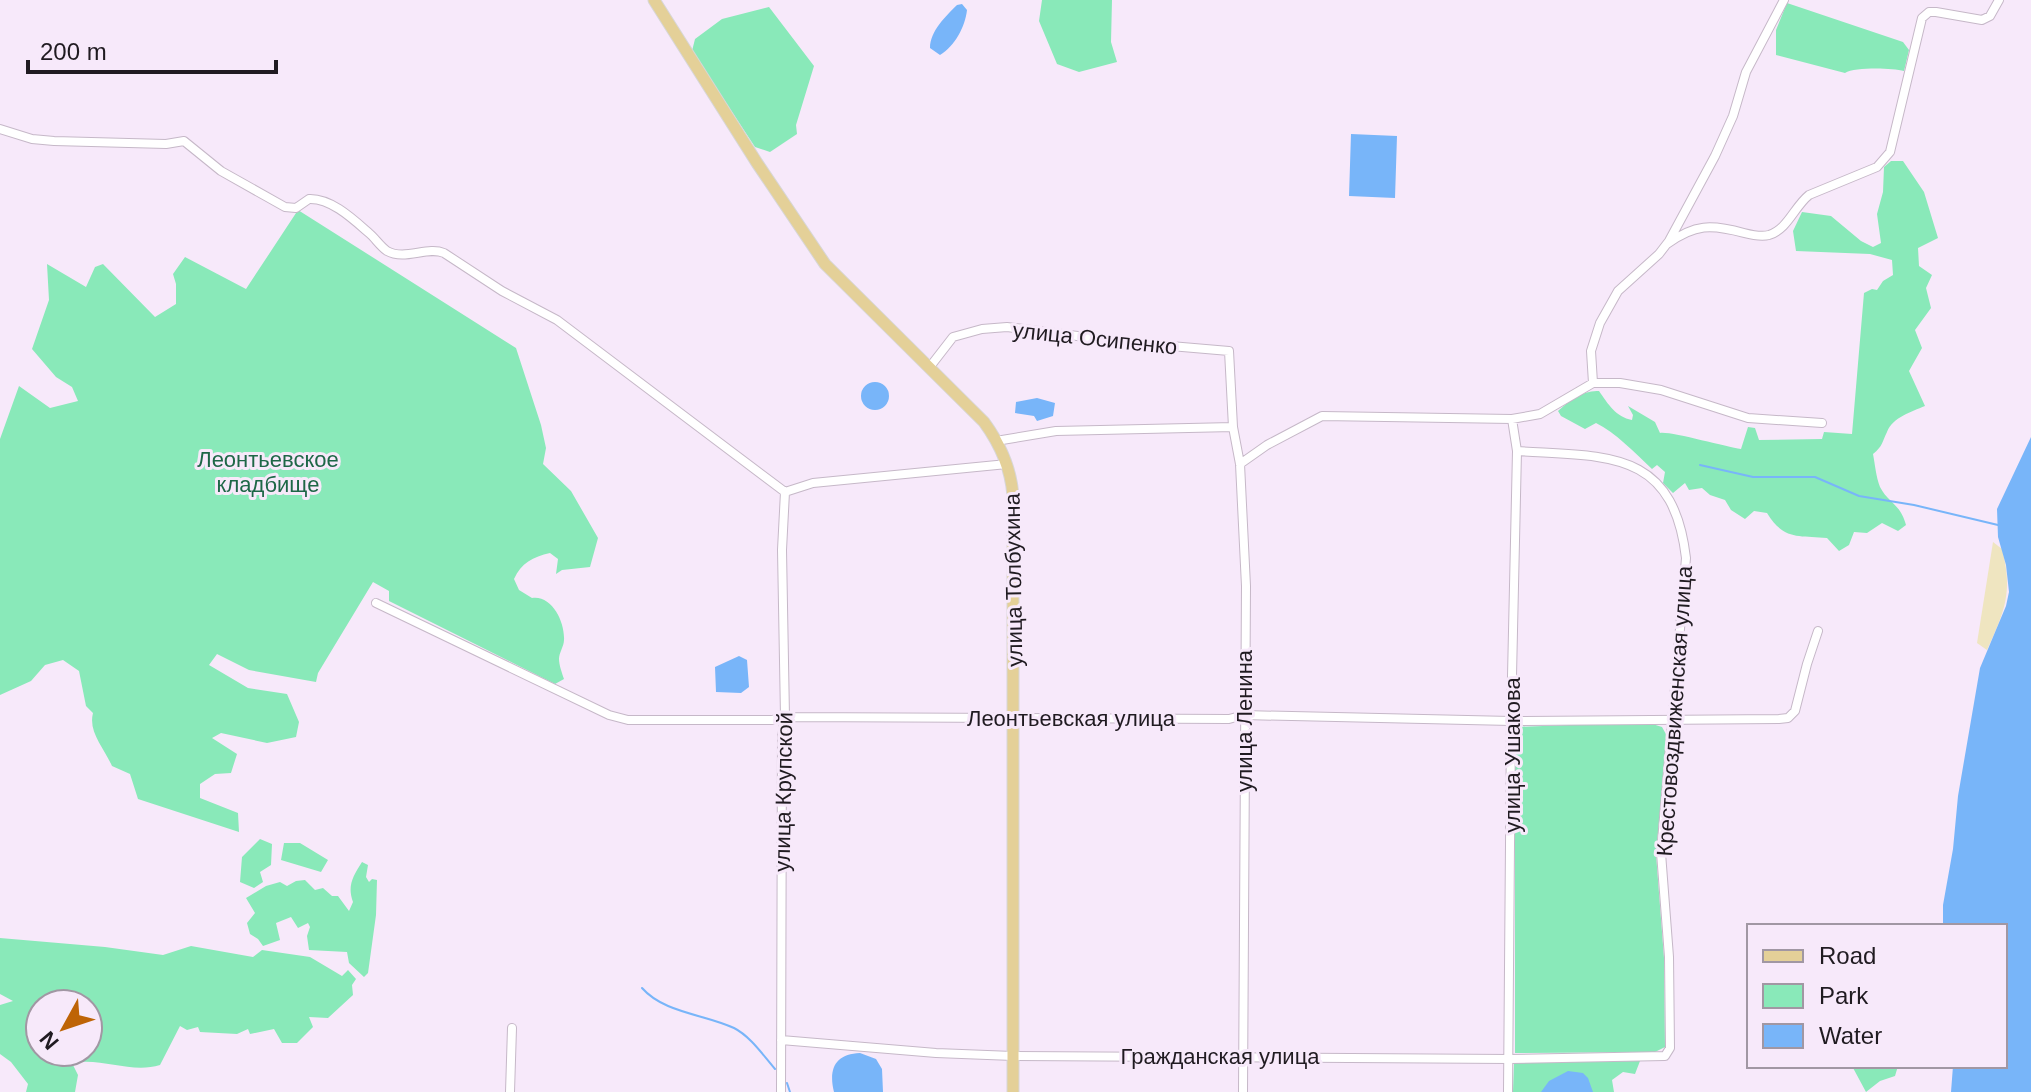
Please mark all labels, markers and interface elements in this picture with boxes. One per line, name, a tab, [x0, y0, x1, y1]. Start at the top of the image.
scale bar	[28, 24, 276, 74]
text: 200 m	[40, 38, 107, 65]
street label: улица Осипенко	[1011, 317, 1179, 360]
park label: Леонтьевское кладбище	[197, 447, 339, 497]
street label: улица Толбухина	[999, 492, 1028, 667]
street label: Крестовоздвиженская улица	[1652, 564, 1697, 857]
street label: улица Ленина	[1232, 649, 1257, 792]
street label: улица Ушакова	[1500, 677, 1525, 833]
street label: Леонтьевская улица	[967, 706, 1176, 731]
street label: улица Крупской	[770, 712, 797, 872]
legend	[1747, 924, 2007, 1068]
text: Road	[1819, 942, 1876, 969]
text: Park	[1819, 982, 1869, 1009]
north arrow	[24, 988, 104, 1068]
text: Water	[1819, 1022, 1882, 1049]
text: N	[34, 1026, 64, 1055]
street label: Гражданская улица	[1121, 1044, 1320, 1069]

